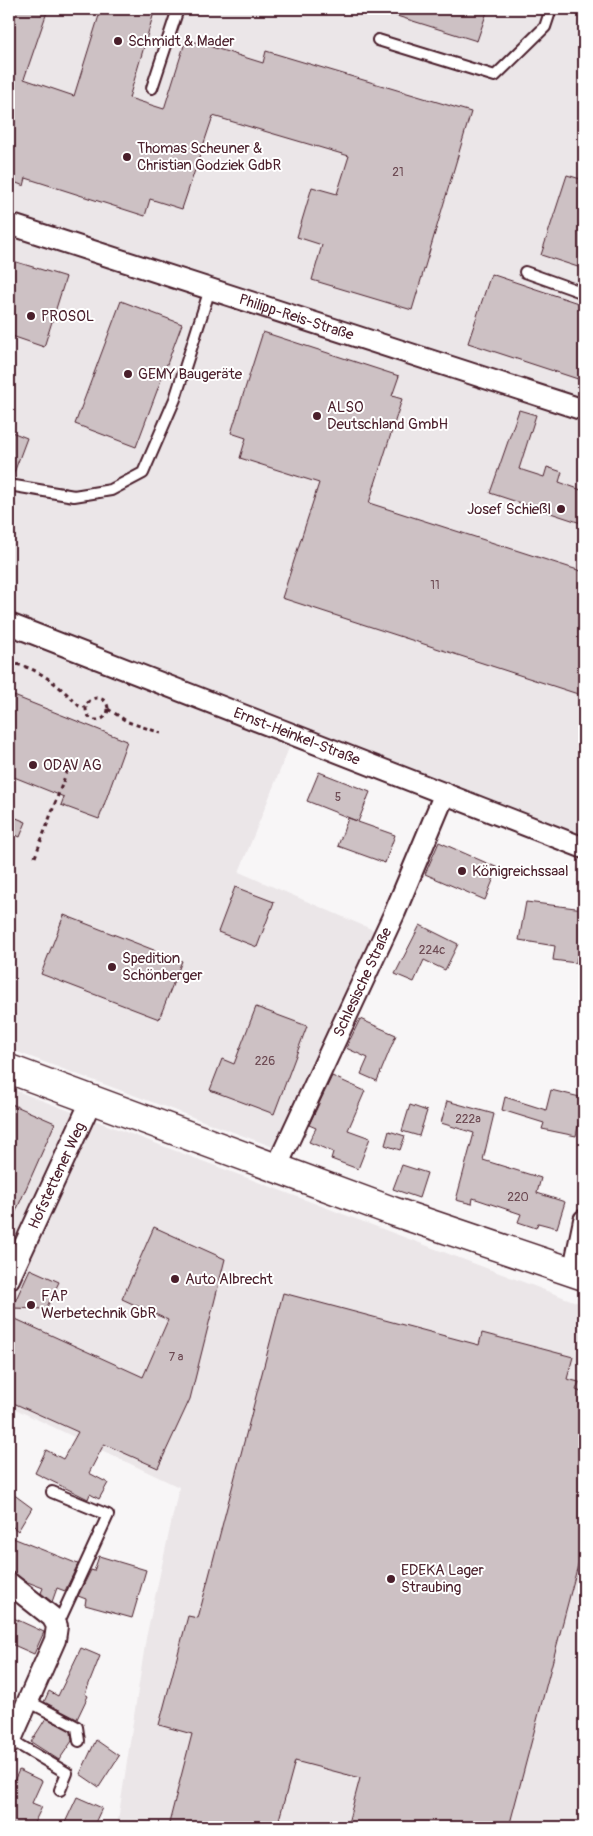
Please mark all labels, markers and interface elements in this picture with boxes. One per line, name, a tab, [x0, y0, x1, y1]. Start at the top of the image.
place label: Schmidt & Mader	[128, 32, 235, 51]
marker: Schmidt & Mader	[112, 35, 124, 47]
place label: Thomas Scheuner & Christian Godziek GdbR	[137, 139, 281, 175]
marker: Thomas Scheuner & Christian Godziek GdbR	[121, 151, 133, 163]
house number: 21	[392, 165, 404, 180]
street label: Philipp-Reis-Straße	[237, 290, 357, 345]
place label: PROSOL	[41, 307, 94, 326]
marker: PROSOL	[25, 310, 37, 322]
place label: GEMY Baugeräte	[138, 365, 243, 384]
marker: GEMY Baugeräte	[122, 368, 134, 380]
place label: ALSO Deutschland GmbH	[327, 398, 448, 434]
marker: ALSO Deutschland GmbH	[311, 410, 323, 422]
place label: Josef Schießl	[467, 500, 551, 519]
marker: Josef Schießl	[555, 503, 567, 515]
house number: 11	[430, 578, 440, 593]
street label: Ernst-Heinkel-Straße	[231, 703, 363, 770]
place label: ODAV AG	[43, 756, 102, 775]
marker: ODAV AG	[27, 759, 39, 771]
house number: 5	[335, 790, 341, 805]
place label: Königreichssaal	[472, 862, 569, 881]
marker: Königreichssaal	[456, 865, 468, 877]
street label: Schlesische Straße	[329, 924, 396, 1040]
house number: 224c	[419, 943, 445, 958]
place label: Spedition Schönberger	[122, 949, 203, 985]
marker: Spedition Schönberger	[106, 961, 118, 973]
house number: 226	[255, 1054, 275, 1069]
house number: 222a	[455, 1112, 481, 1127]
street label: Hofstettener Weg	[24, 1119, 90, 1232]
house number: 220	[507, 1190, 529, 1205]
place label: Auto Albrecht	[185, 1270, 274, 1289]
marker: Auto Albrecht	[169, 1273, 181, 1285]
place label: FAP Werbetechnik GbR	[41, 1287, 156, 1323]
marker: FAP Werbetechnik GbR	[25, 1299, 37, 1311]
house number: 7 a	[169, 1350, 184, 1365]
place label: EDEKA Lager Straubing	[401, 1561, 484, 1597]
marker: EDEKA Lager Straubing	[385, 1573, 397, 1585]

